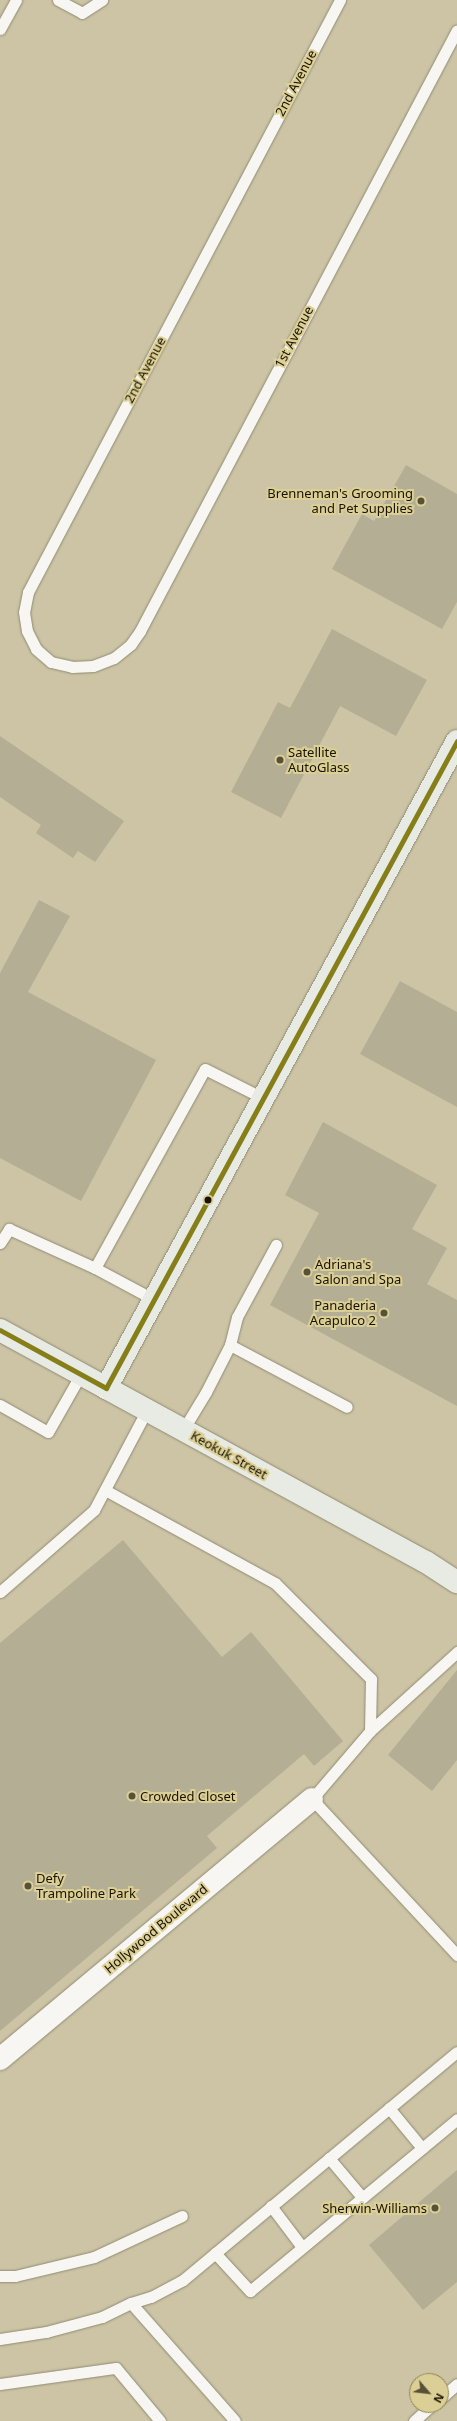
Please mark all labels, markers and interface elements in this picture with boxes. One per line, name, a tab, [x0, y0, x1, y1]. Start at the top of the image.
street label: 2nd Avenue	[272, 47, 320, 119]
street label: 1st Avenue	[271, 304, 317, 370]
street label: 2nd Avenue	[121, 334, 169, 406]
place label: Brenneman's Grooming and Pet Supplies	[267, 486, 413, 517]
marker: Brenneman's Grooming and Pet Supplies	[416, 496, 426, 506]
place label: Satellite AutoGlass	[288, 745, 349, 776]
marker: Satellite AutoGlass	[275, 755, 285, 765]
unlabelled marker	[203, 1195, 213, 1205]
place label: Adriana's Salon and Spa	[315, 1257, 401, 1288]
marker: Adriana's Salon and Spa	[302, 1267, 312, 1277]
place label: Panaderia Acapulco 2	[310, 1298, 376, 1329]
marker: Panaderia Acapulco 2	[379, 1308, 389, 1318]
street label: Keokuk Street	[188, 1428, 270, 1482]
place label: Crowded Closet	[140, 1788, 236, 1804]
marker: Crowded Closet	[127, 1791, 137, 1801]
place label: Defy Trampoline Park	[36, 1871, 136, 1902]
marker: Defy Trampoline Park	[23, 1881, 33, 1891]
street label: Hollywood Boulevard	[101, 1881, 211, 1977]
place label: Sherwin-Williams	[322, 2200, 427, 2216]
marker: Sherwin-Williams	[430, 2203, 440, 2213]
north arrow	[409, 2373, 449, 2413]
text: N	[430, 2391, 448, 2406]

